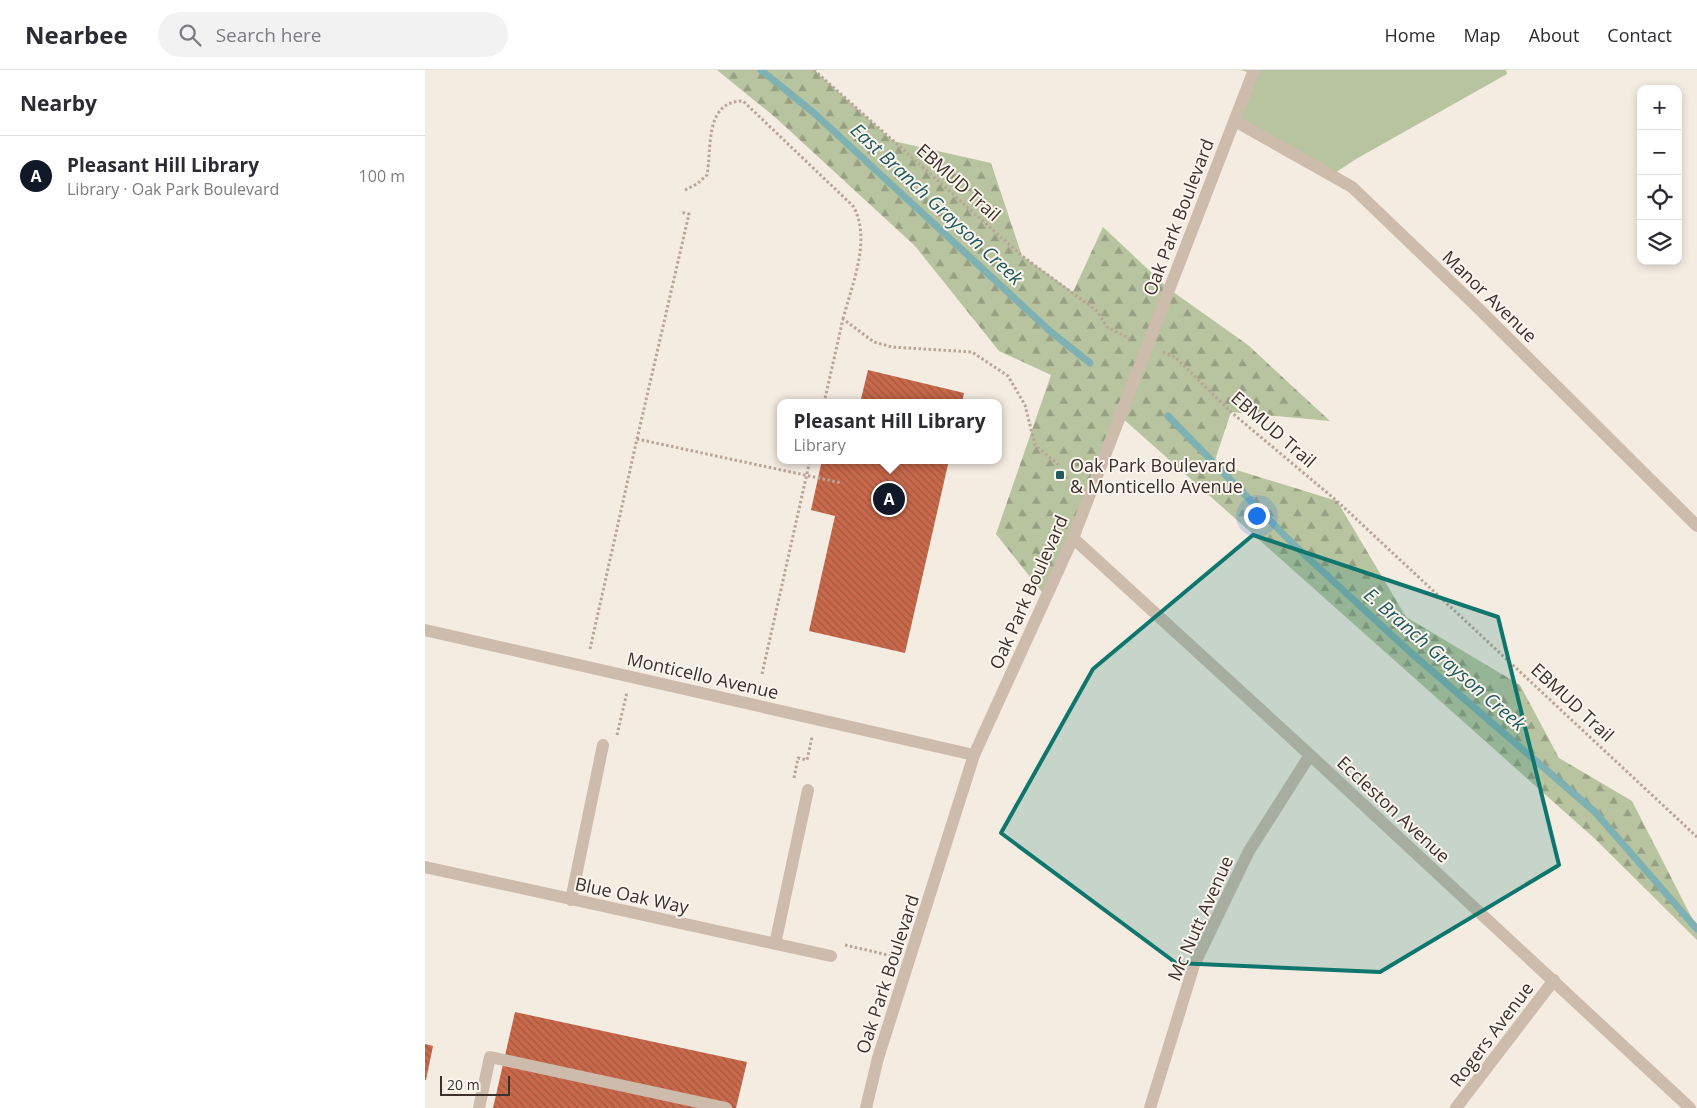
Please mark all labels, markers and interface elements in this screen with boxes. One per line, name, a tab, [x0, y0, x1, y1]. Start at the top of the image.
search box	[158, 12, 508, 57]
text: Nearbee	[25, 18, 128, 51]
icon: search	[176, 21, 204, 49]
text: Search here	[216, 22, 322, 48]
text: Home	[1385, 23, 1435, 47]
text: Map	[1463, 23, 1501, 47]
text: About	[1529, 23, 1579, 47]
text: Contact	[1607, 23, 1672, 47]
map controls	[1637, 85, 1682, 265]
button: +	[1637, 85, 1682, 130]
text: Nearby	[20, 89, 97, 117]
water label: East Branch Grayson Creek	[845, 117, 1029, 291]
button: −	[1637, 130, 1682, 175]
street label: Oak Park Boulevard	[1137, 135, 1219, 299]
street label: EBMUD Trail	[912, 138, 1006, 226]
text: Pleasant Hill Library	[67, 152, 259, 178]
text: A	[30, 165, 42, 187]
text: 100 m	[359, 165, 405, 187]
button: locate	[1637, 175, 1682, 220]
text: Library · Oak Park Boulevard	[67, 178, 279, 200]
button: layers	[1637, 220, 1682, 265]
street label: Manor Avenue	[1438, 245, 1542, 347]
street label: EBMUD Trail	[1226, 385, 1322, 473]
popup	[777, 399, 1002, 464]
text: Pleasant Hill Library	[794, 408, 986, 434]
text: Library	[794, 434, 846, 456]
place label: Oak Park Boulevard & Monticello Avenue	[1070, 453, 1243, 498]
marker: Oak Park Boulevard & Monticello Avenue	[1054, 469, 1066, 481]
pin: A	[873, 480, 905, 518]
your location	[1244, 503, 1270, 529]
street label: Oak Park Boulevard	[983, 511, 1073, 673]
water label: E. Branch Grayson Creek	[1359, 582, 1532, 737]
street label: Monticello Avenue	[625, 646, 781, 704]
street label: EBMUD Trail	[1526, 657, 1620, 747]
street label: Eccleston Avenue	[1332, 750, 1456, 868]
street label: Mc Nutt Avenue	[1162, 852, 1238, 984]
street label: Blue Oak Way	[573, 871, 692, 919]
street label: Oak Park Boulevard	[850, 891, 924, 1057]
street label: Rogers Avenue	[1444, 977, 1538, 1091]
scale bar	[440, 1073, 510, 1096]
text: 20 m	[447, 1075, 480, 1094]

